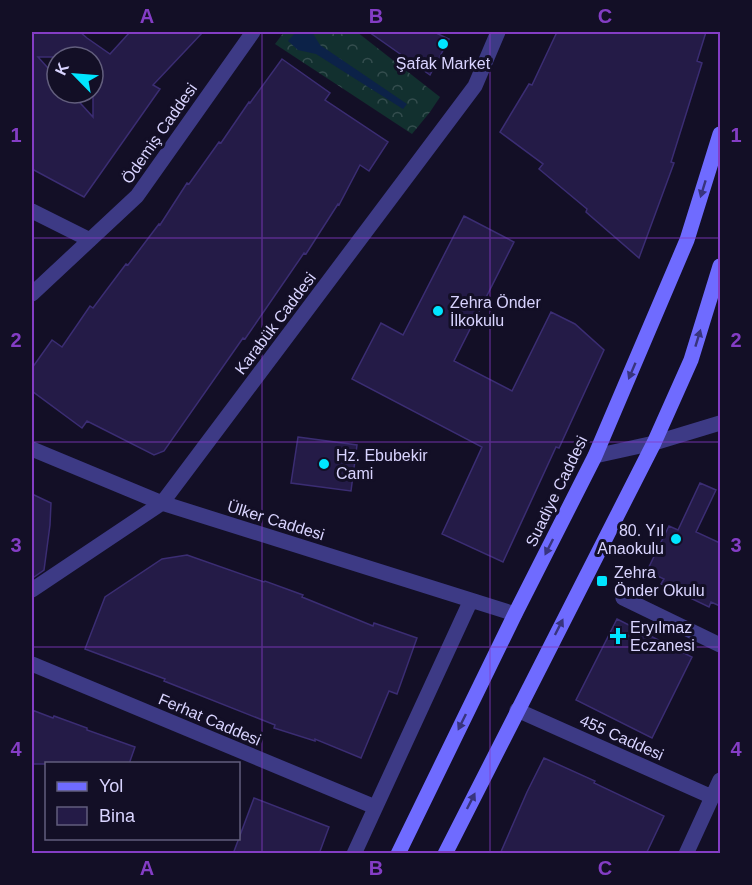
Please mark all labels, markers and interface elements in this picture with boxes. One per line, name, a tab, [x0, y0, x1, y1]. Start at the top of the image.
text: A	[140, 5, 154, 27]
text: B	[369, 5, 383, 27]
text: C	[598, 5, 612, 27]
marker: Şafak Market	[436, 37, 450, 51]
north arrow	[45, 45, 105, 105]
place label: Şafak Market	[396, 55, 491, 72]
text: K	[52, 60, 72, 78]
street label: Ödemiş Caddesi	[119, 80, 200, 187]
text: 1	[10, 124, 22, 146]
text: 1	[730, 124, 742, 146]
one-way arrow	[698, 180, 707, 198]
street label: Karabük Caddesi	[232, 269, 319, 377]
place label: Zehra Önder İlkokulu	[450, 294, 541, 329]
marker: Zehra Önder İlkokulu	[431, 304, 445, 318]
text: 2	[10, 329, 22, 351]
one-way arrow	[694, 329, 703, 347]
text: 2	[730, 329, 742, 351]
one-way arrow	[627, 362, 637, 380]
street label: Suadiye Caddesi	[522, 433, 591, 549]
place label: Hz. Ebubekir Cami	[336, 447, 428, 482]
marker: Hz. Ebubekir Cami	[317, 457, 331, 471]
street label: Ülker Caddesi	[225, 498, 326, 543]
place label: 80. Yıl Anaokulu	[597, 522, 664, 557]
marker: 80. Yıl Anaokulu	[669, 532, 683, 546]
text: 3	[10, 534, 22, 556]
text: 3	[730, 534, 742, 556]
one-way arrow	[544, 539, 554, 556]
place label: Zehra Önder Okulu	[614, 564, 705, 599]
marker: Zehra Önder Okulu	[595, 574, 609, 588]
one-way arrow	[554, 619, 564, 636]
place label: Eryılmaz Eczanesi	[630, 619, 695, 654]
marker: Eryılmaz Eczanesi	[611, 629, 625, 643]
street label: Ferhat Caddesi	[156, 690, 263, 749]
street label: 455 Caddesi	[577, 711, 666, 763]
one-way arrow	[457, 713, 467, 730]
text: 4	[10, 738, 22, 760]
text: 4	[730, 738, 742, 760]
legend	[45, 762, 240, 840]
text: Yol	[99, 776, 123, 796]
one-way arrow	[466, 793, 476, 810]
text: Bina	[99, 806, 136, 826]
text: A	[140, 857, 154, 879]
text: B	[369, 857, 383, 879]
text: C	[598, 857, 612, 879]

